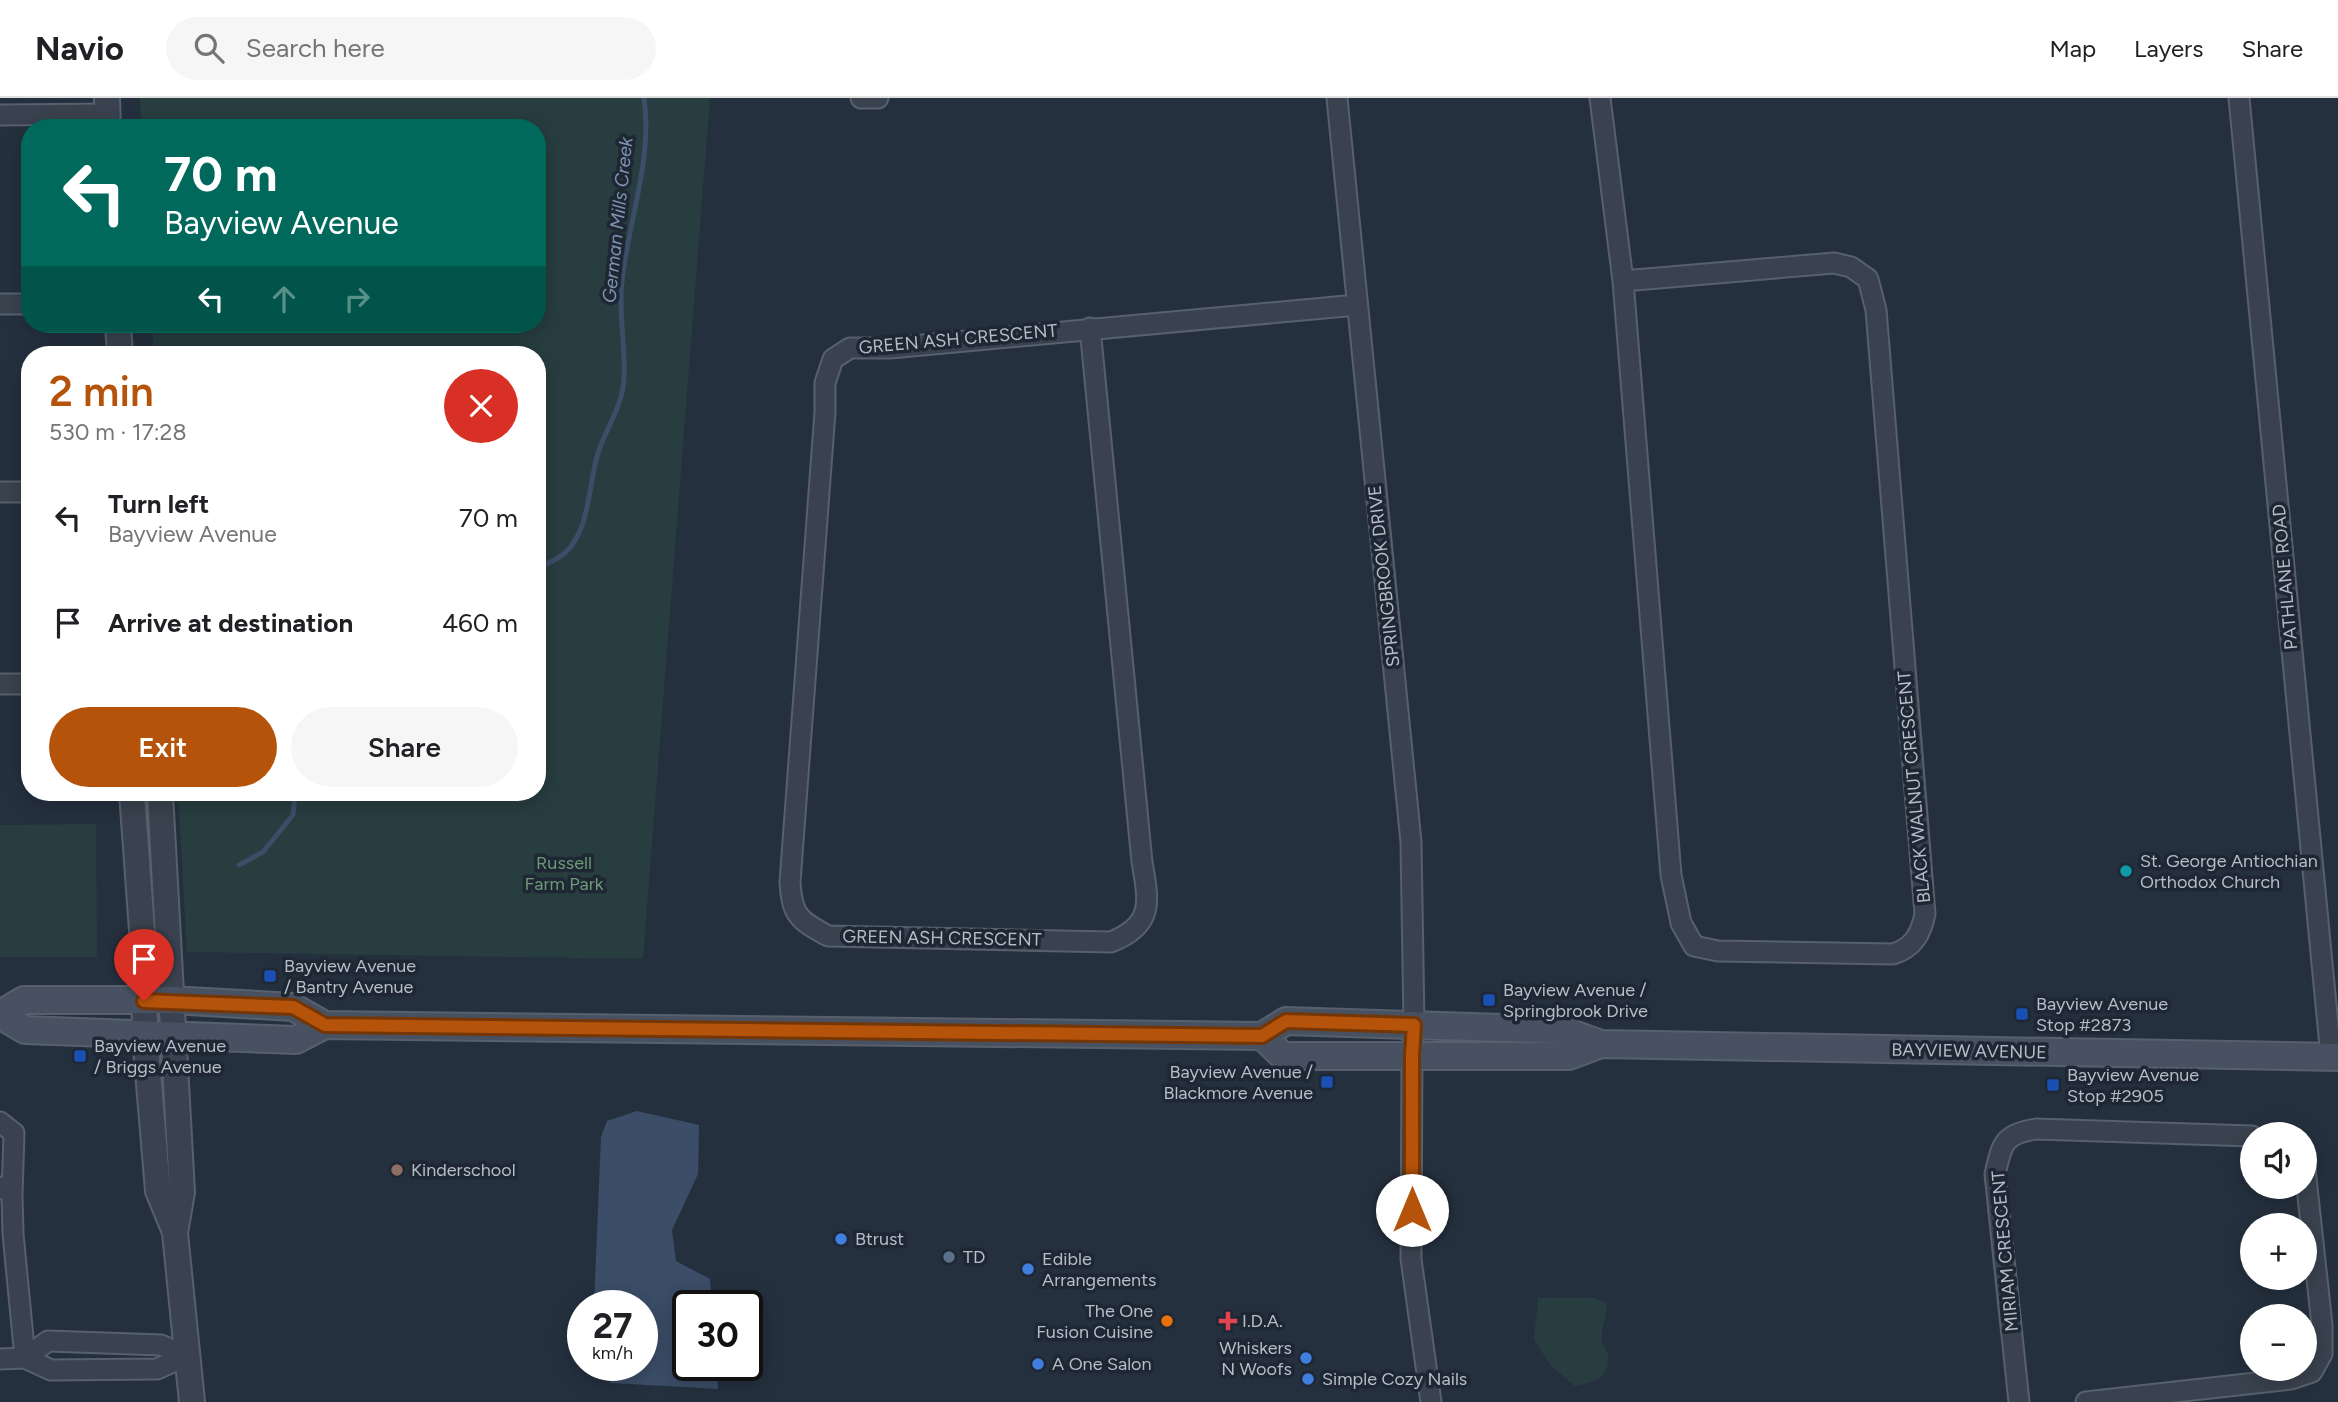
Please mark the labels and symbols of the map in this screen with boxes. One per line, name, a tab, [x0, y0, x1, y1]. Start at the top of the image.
water label: German Mills Creek	[597, 135, 638, 304]
street label: GREEN ASH CRESCENT	[858, 319, 1058, 359]
street label: SPRINGBROOK DRIVE	[1364, 484, 1404, 668]
street label: PATHLANE ROAD	[2268, 503, 2302, 651]
street label: BLACK WALNUT CRESCENT	[1893, 670, 1935, 904]
place label: St. George Antiochian Orthodox Church	[2140, 850, 2318, 893]
park label: Russell Farm Park	[525, 852, 604, 895]
marker: St. George Antiochian Orthodox Church	[2118, 863, 2134, 879]
street label: GREEN ASH CRESCENT	[842, 925, 1042, 951]
pin	[114, 929, 174, 1001]
place label: Bayview Avenue / Bantry Avenue	[284, 955, 416, 998]
marker: Bayview Avenue / Bantry Avenue	[262, 968, 278, 984]
place label: Bayview Avenue / Springbrook Drive	[1503, 979, 1648, 1022]
marker: Bayview Avenue / Springbrook Drive	[1481, 992, 1497, 1008]
place label: Bayview Avenue Stop #2873	[2036, 993, 2168, 1036]
marker: Bayview Avenue Stop #2873	[2014, 1006, 2030, 1022]
place label: Bayview Avenue / Briggs Avenue	[94, 1035, 226, 1078]
street label: BAYVIEW AVENUE	[1891, 1039, 2047, 1063]
marker: Bayview Avenue / Briggs Avenue	[72, 1048, 88, 1064]
place label: Bayview Avenue / Blackmore Avenue	[1163, 1061, 1313, 1104]
place label: Bayview Avenue Stop #2905	[2067, 1064, 2199, 1107]
marker: Bayview Avenue / Blackmore Avenue	[1319, 1074, 1335, 1090]
marker: Bayview Avenue Stop #2905	[2045, 1077, 2061, 1093]
place label: Kinderschool	[411, 1159, 516, 1181]
marker: Kinderschool	[389, 1162, 405, 1178]
street label: MIRIAM CRESCENT	[1987, 1170, 2023, 1332]
position arrow	[1375, 1173, 1449, 1247]
place label: Btrust	[855, 1228, 904, 1250]
marker: Btrust	[833, 1231, 849, 1247]
place label: TD	[963, 1246, 985, 1268]
place label: Edible Arrangements	[1042, 1248, 1156, 1291]
marker: TD	[941, 1249, 957, 1265]
marker: Edible Arrangements	[1020, 1261, 1036, 1277]
speed limit sign: 30	[672, 1290, 763, 1381]
place label: The One Fusion Cuisine	[1036, 1300, 1153, 1343]
place label: I.D.A.	[1242, 1310, 1283, 1332]
marker: The One Fusion Cuisine	[1159, 1313, 1175, 1329]
marker: I.D.A.	[1220, 1313, 1236, 1329]
place label: Whiskers N Woofs	[1219, 1337, 1292, 1380]
marker: Whiskers N Woofs	[1298, 1350, 1314, 1366]
place label: A One Salon	[1052, 1353, 1152, 1375]
marker: A One Salon	[1030, 1356, 1046, 1372]
place label: Simple Cozy Nails	[1322, 1368, 1467, 1390]
marker: Simple Cozy Nails	[1300, 1371, 1316, 1387]

